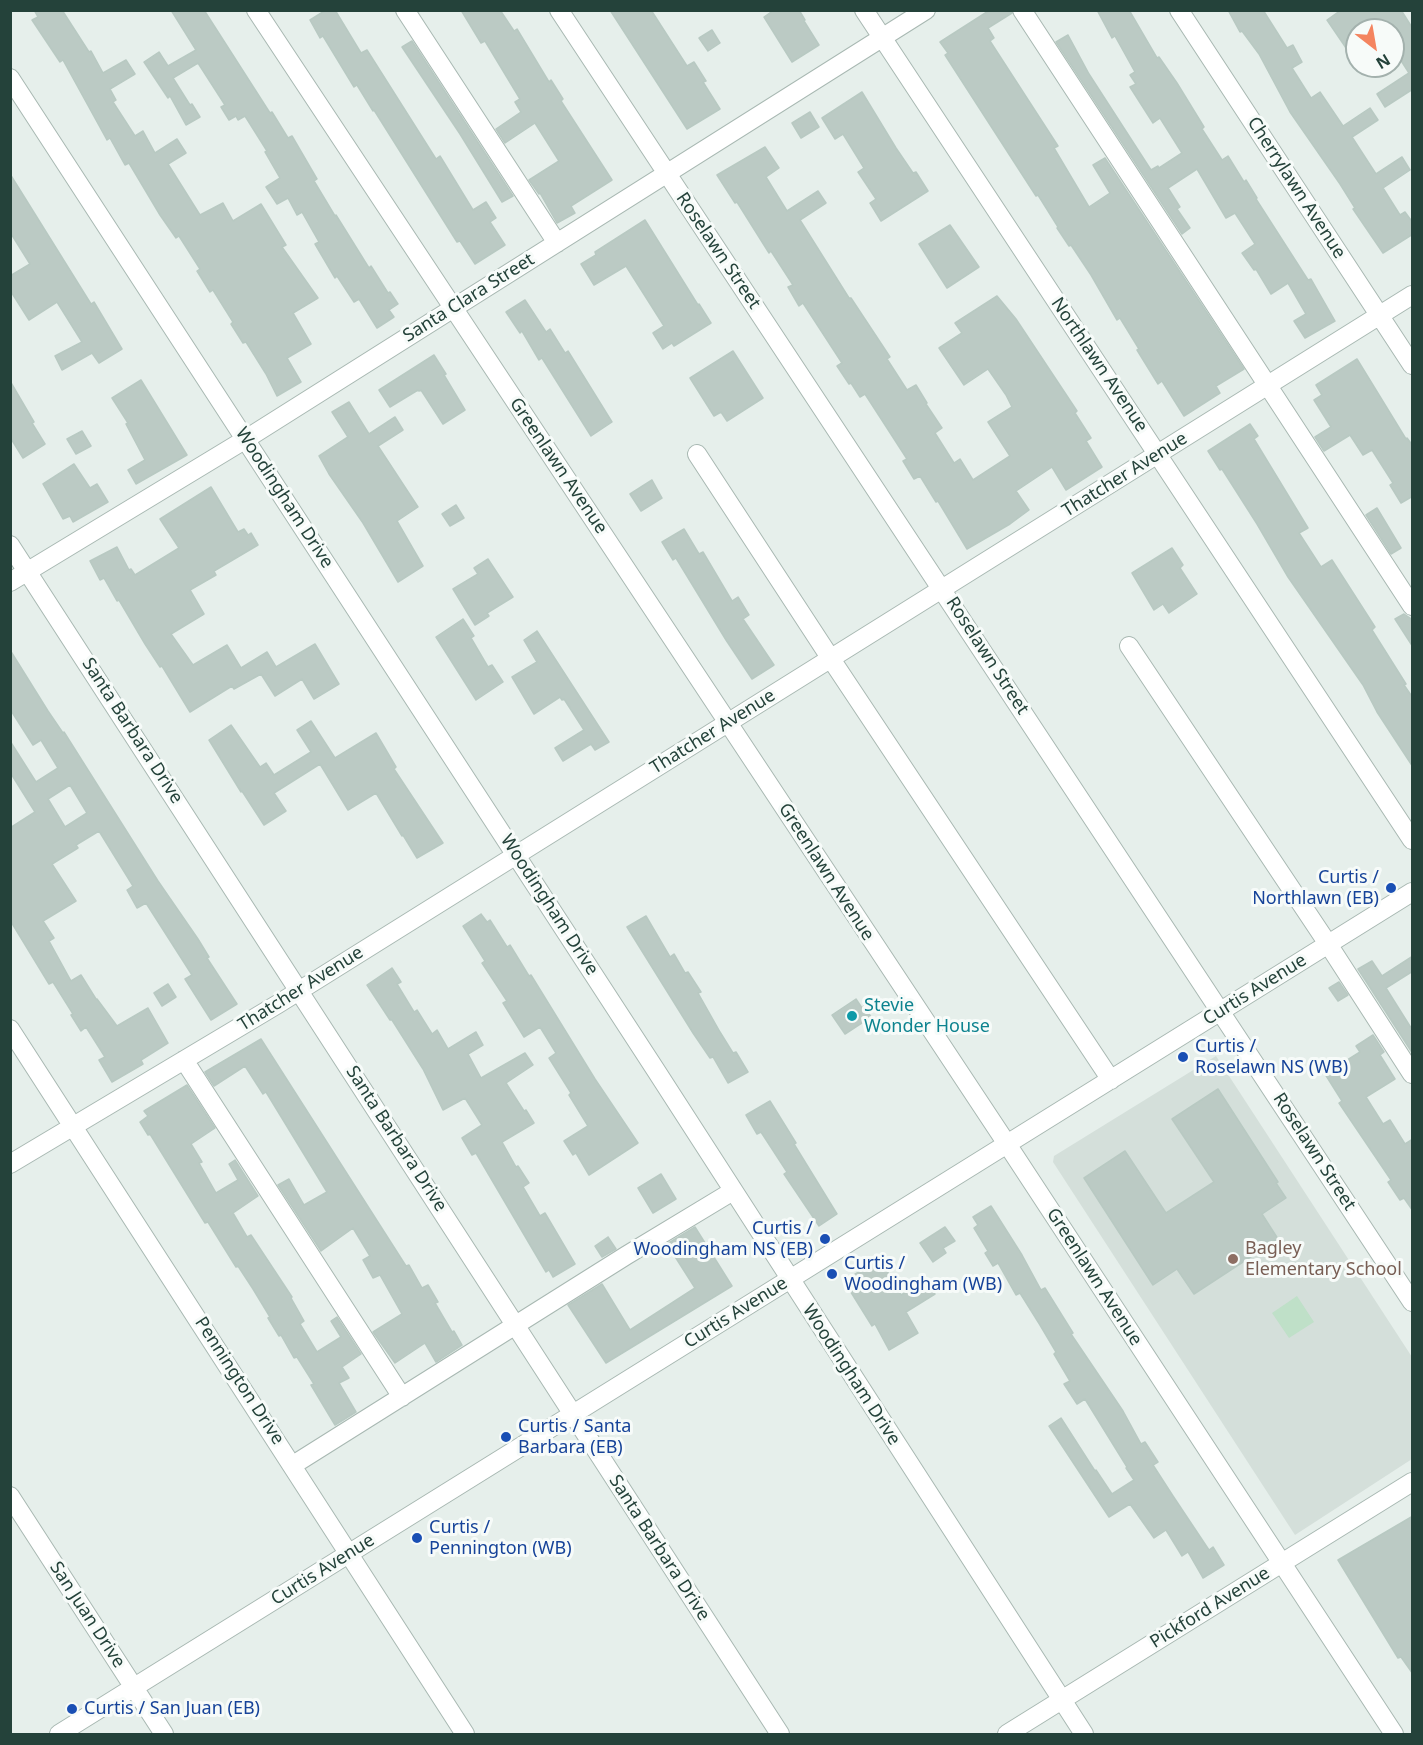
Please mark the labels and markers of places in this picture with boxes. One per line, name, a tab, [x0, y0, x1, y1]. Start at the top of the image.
place label: Curtis / Northlawn (EB)	[1252, 867, 1379, 910]
marker: Curtis / Northlawn (EB)	[1384, 881, 1398, 895]
place label: Stevie Wonder House	[864, 995, 990, 1038]
marker: Stevie Wonder House	[845, 1009, 859, 1023]
place label: Curtis / Roselawn NS (WB)	[1195, 1036, 1348, 1078]
marker: Curtis / Roselawn NS (WB)	[1176, 1050, 1190, 1064]
place label: Curtis / Woodingham NS (EB)	[633, 1218, 813, 1260]
marker: Curtis / Woodingham NS (EB)	[818, 1232, 832, 1246]
place label: Bagley Elementary School	[1245, 1238, 1402, 1280]
marker: Bagley Elementary School	[1226, 1252, 1240, 1266]
place label: Curtis / Woodingham (WB)	[844, 1253, 1002, 1296]
marker: Curtis / Woodingham (WB)	[825, 1267, 839, 1281]
place label: Curtis / Santa Barbara (EB)	[518, 1416, 631, 1458]
marker: Curtis / Santa Barbara (EB)	[499, 1430, 513, 1444]
place label: Curtis / Pennington (WB)	[429, 1517, 572, 1559]
marker: Curtis / Pennington (WB)	[410, 1531, 424, 1545]
place label: Curtis / San Juan (EB)	[84, 1698, 260, 1720]
marker: Curtis / San Juan (EB)	[65, 1702, 79, 1716]

